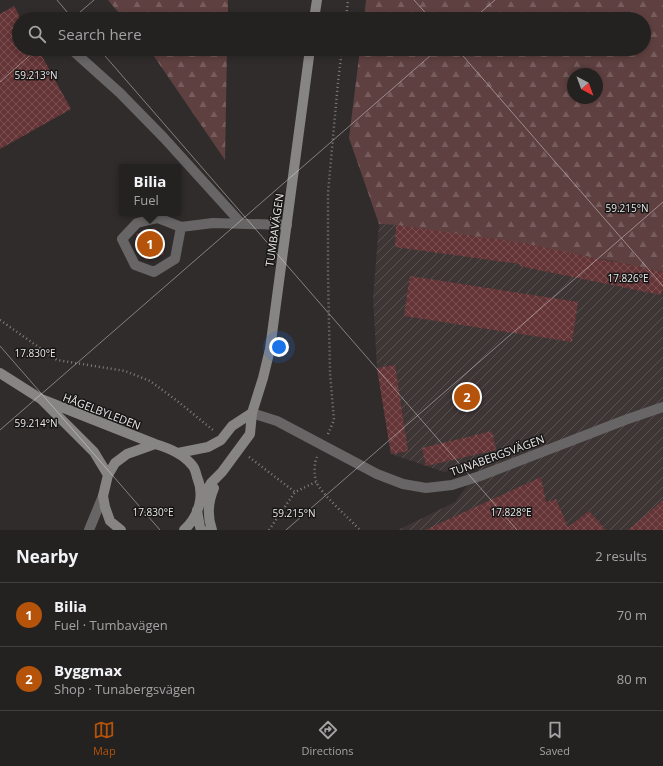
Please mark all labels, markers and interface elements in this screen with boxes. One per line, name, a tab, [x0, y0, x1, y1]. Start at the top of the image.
search box	[12, 12, 651, 56]
icon: search	[26, 23, 48, 45]
text: Search here	[58, 24, 142, 44]
text: 59.213°N	[14, 68, 58, 82]
north arrow	[567, 68, 603, 104]
popup	[119, 164, 181, 216]
text: Bilia	[134, 171, 166, 191]
text: Fuel	[134, 191, 159, 209]
street label: TUMBAVÄGEN	[261, 192, 287, 268]
text: 59.215°N	[605, 201, 649, 215]
pin: 1	[137, 229, 163, 259]
text: 17.826°E	[607, 271, 649, 285]
your location	[269, 337, 289, 357]
text: 17.830°E	[14, 346, 56, 360]
pin: 2	[454, 382, 480, 412]
street label: HÅGELBYLEDEN	[61, 389, 143, 433]
text: 59.214°N	[14, 416, 58, 430]
street label: TUNABERGSVÄGEN	[448, 431, 546, 479]
text: 17.830°E	[132, 505, 174, 519]
text: 17.828°E	[490, 505, 532, 519]
text: 59.215°N	[272, 506, 316, 520]
text: Nearby	[16, 545, 78, 568]
text: 2 results	[595, 547, 647, 565]
text: Bilia	[54, 596, 87, 616]
text: 1	[25, 606, 33, 624]
text: 70 m	[617, 606, 647, 624]
text: Fuel · Tumbavägen	[54, 616, 168, 634]
text: Byggmax	[54, 660, 122, 680]
text: 2	[25, 670, 33, 688]
text: 80 m	[617, 670, 647, 688]
text: Shop · Tunabergsvägen	[54, 680, 195, 698]
tab: Map	[93, 719, 116, 758]
tab: Directions	[302, 719, 354, 758]
tab: Saved	[539, 719, 570, 758]

